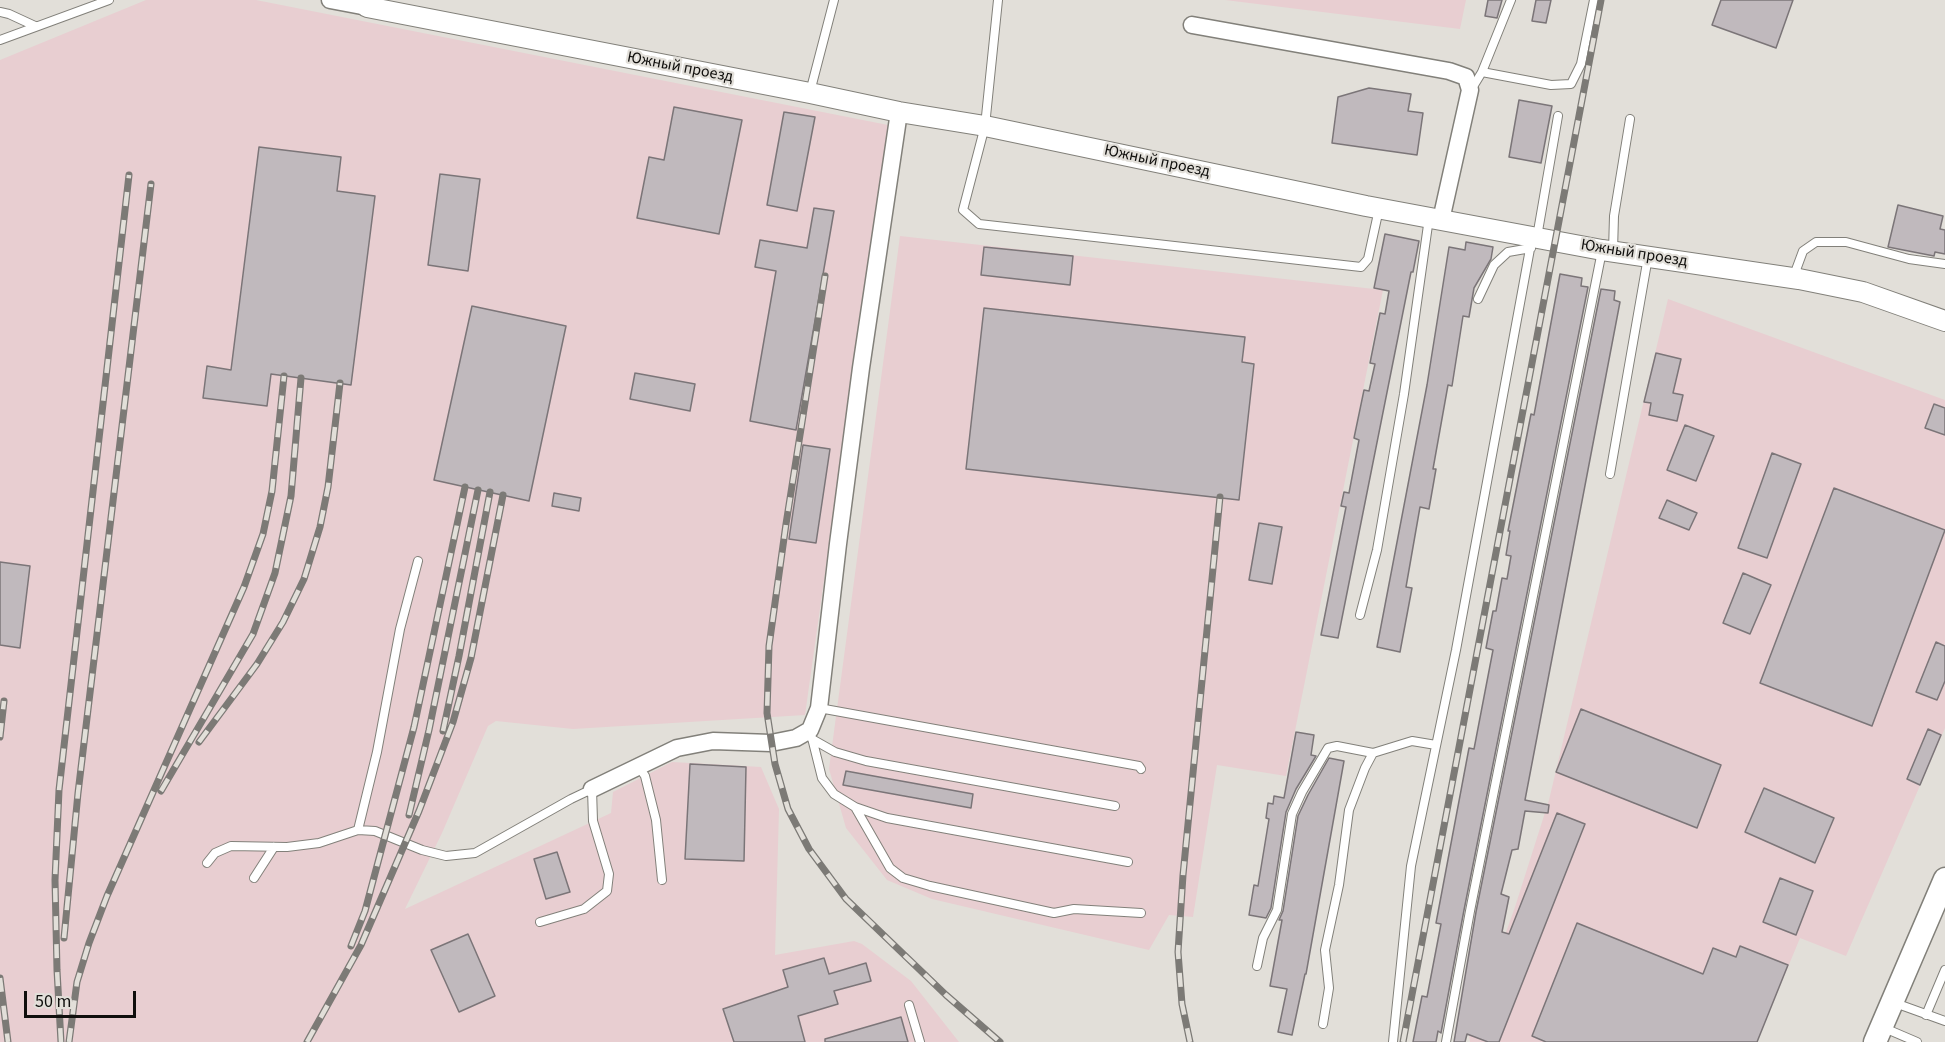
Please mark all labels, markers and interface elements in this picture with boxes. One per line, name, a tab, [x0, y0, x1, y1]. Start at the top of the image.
street label: Южный проезд	[625, 48, 735, 88]
street label: Южный проезд	[1102, 141, 1212, 183]
street label: Южный проезд	[1579, 236, 1689, 272]
scale bar	[27, 979, 140, 1017]
text: 50 m	[35, 989, 71, 1014]

